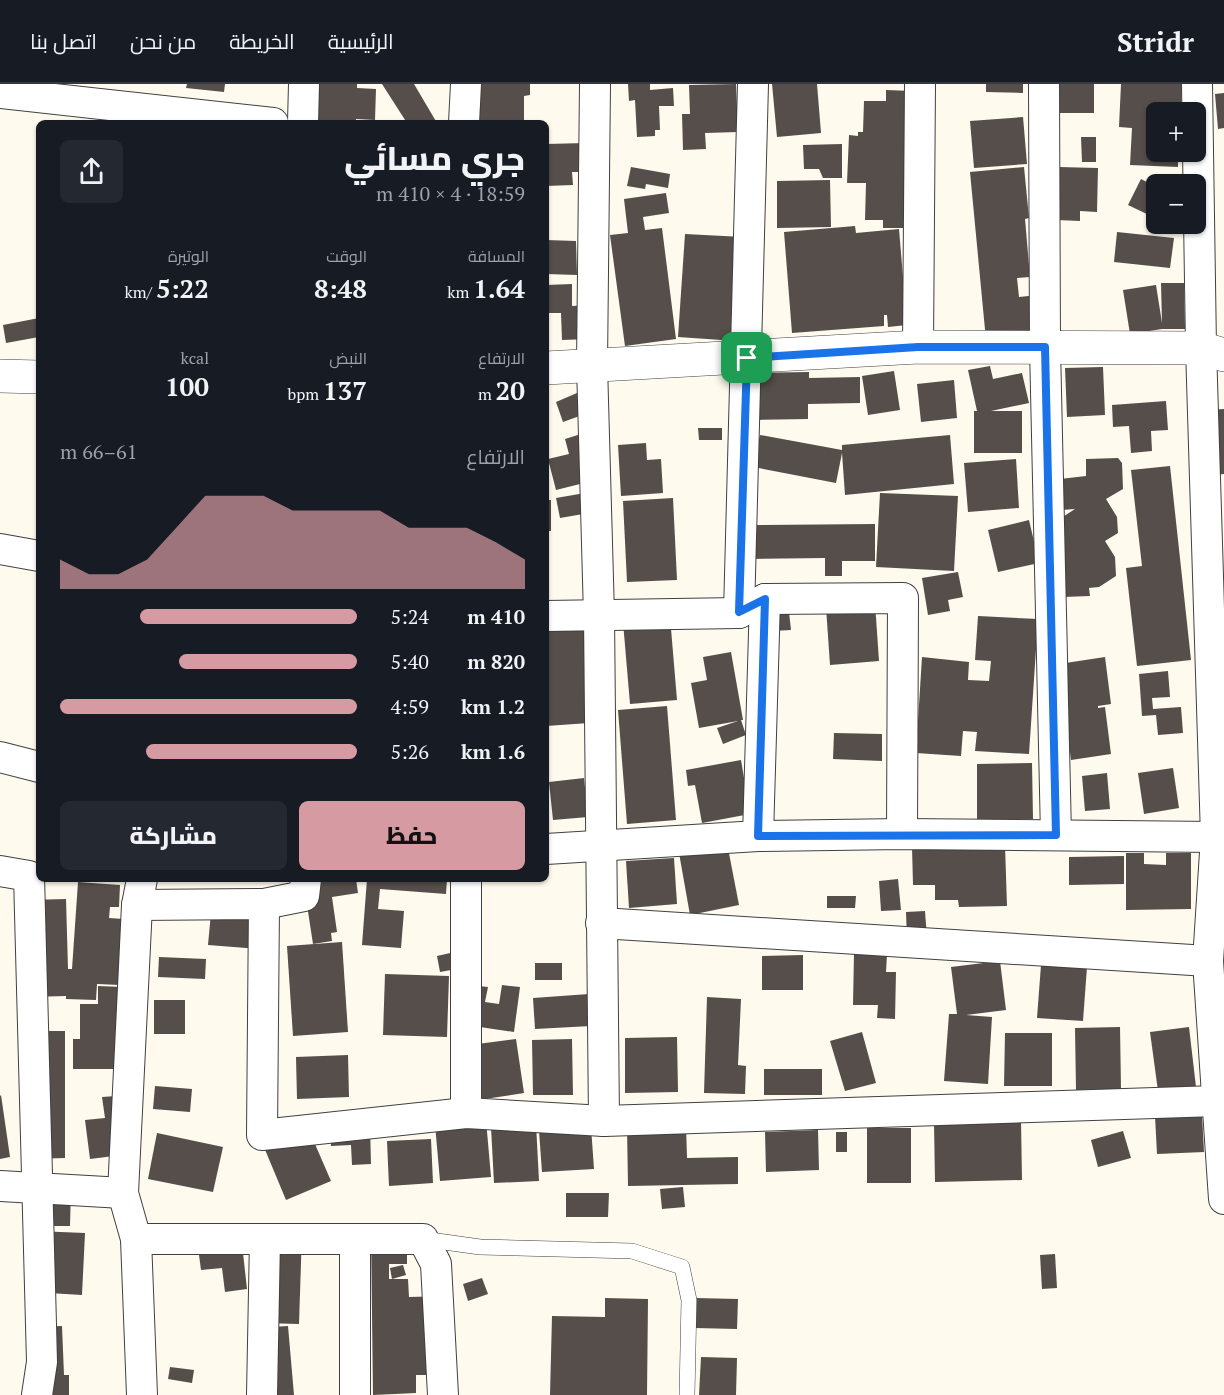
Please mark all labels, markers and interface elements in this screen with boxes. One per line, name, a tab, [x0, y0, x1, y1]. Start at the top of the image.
text: Stridr	[1117, 23, 1194, 60]
text: اتصل بنا	[30, 27, 97, 55]
text: من نحن	[130, 27, 196, 55]
text: الخريطة	[229, 27, 295, 55]
text: الرئيسية	[328, 27, 394, 55]
map controls	[1146, 102, 1206, 234]
button: +	[1146, 102, 1206, 162]
text: جري مسائي	[344, 136, 525, 179]
button: share	[60, 140, 123, 203]
button: −	[1146, 174, 1206, 234]
text: 18:59 · 4 × 410 m	[376, 180, 525, 207]
text: الوتيرة	[168, 245, 209, 267]
text: الوقت	[326, 245, 367, 267]
text: المسافة	[468, 245, 525, 267]
text: 5:22	[156, 271, 209, 305]
text: 8:48	[314, 271, 367, 305]
text: 1.64	[473, 271, 525, 305]
text: /km	[125, 281, 156, 303]
text: km	[447, 281, 473, 303]
pin	[721, 332, 772, 383]
icon: arrive	[730, 341, 763, 374]
text: kcal	[181, 347, 209, 369]
text: النبض	[329, 347, 367, 369]
text: الارتفاع	[478, 347, 525, 369]
text: 100	[165, 369, 209, 403]
text: 137	[323, 373, 367, 407]
text: 20	[496, 373, 525, 407]
text: bpm	[287, 383, 323, 405]
text: m	[478, 383, 496, 405]
text: 61–66 m	[60, 438, 137, 465]
text: الارتفاع	[466, 443, 525, 470]
text: 5:24	[390, 603, 429, 630]
text: 410 m	[467, 603, 525, 630]
text: 5:40	[390, 648, 429, 675]
text: 820 m	[467, 648, 525, 675]
text: 4:59	[390, 693, 429, 720]
text: 1.2 km	[461, 693, 525, 720]
text: 5:26	[390, 738, 429, 765]
text: 1.6 km	[461, 738, 525, 765]
button: مشاركة	[60, 801, 287, 870]
button: حفظ	[299, 801, 525, 870]

